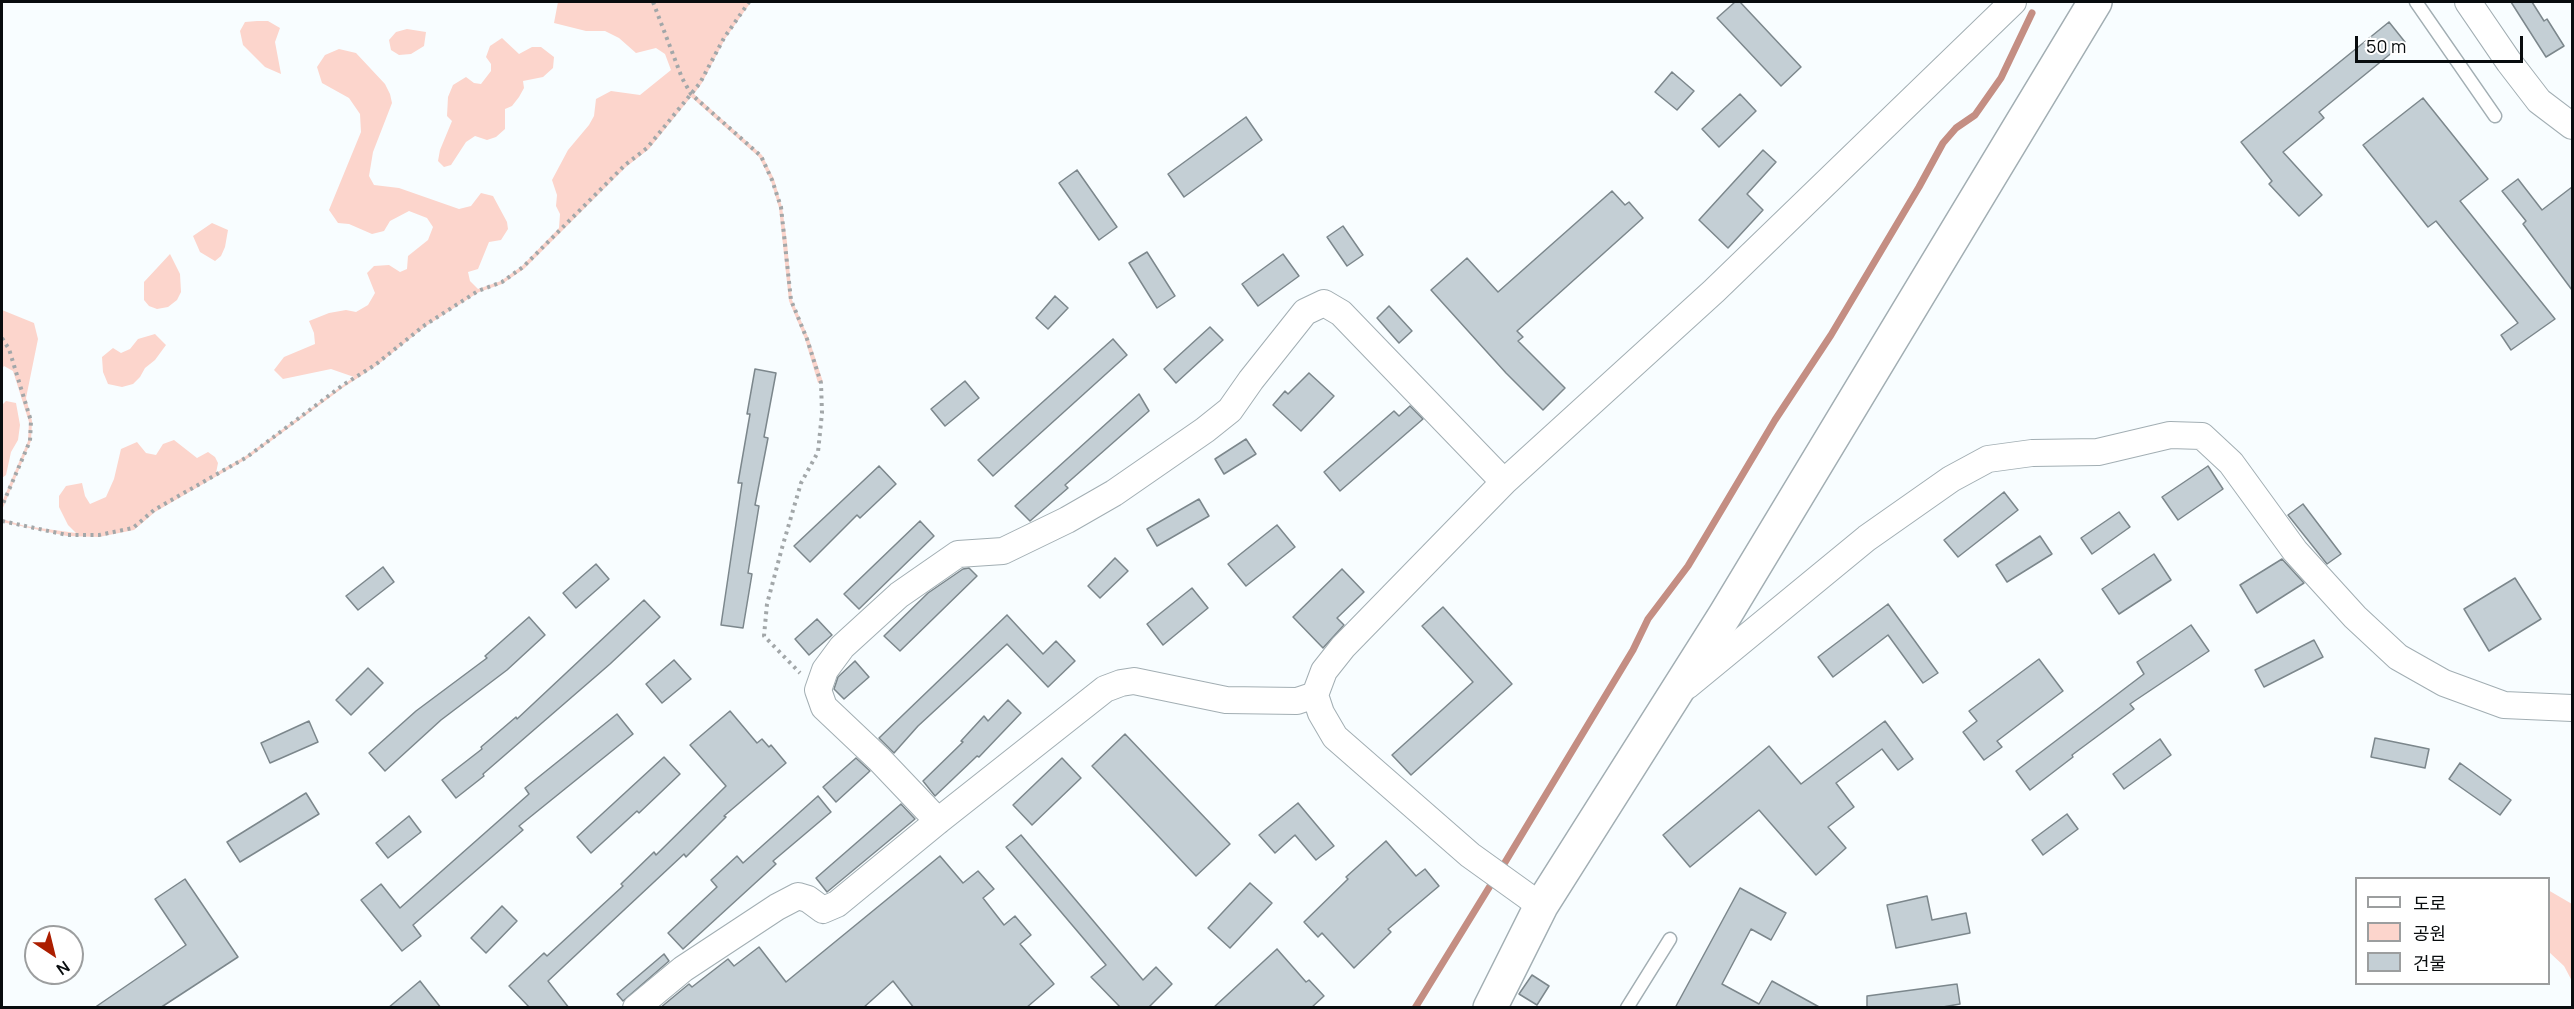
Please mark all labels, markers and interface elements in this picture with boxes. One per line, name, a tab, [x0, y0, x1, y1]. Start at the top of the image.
scale bar	[2358, 24, 2526, 62]
text: 50 m	[2366, 34, 2406, 58]
legend	[2355, 877, 2550, 985]
text: 도로	[2413, 891, 2446, 915]
text: 공원	[2413, 921, 2446, 945]
north arrow	[24, 925, 84, 985]
text: 건물	[2413, 951, 2446, 975]
text: N	[52, 956, 74, 980]

